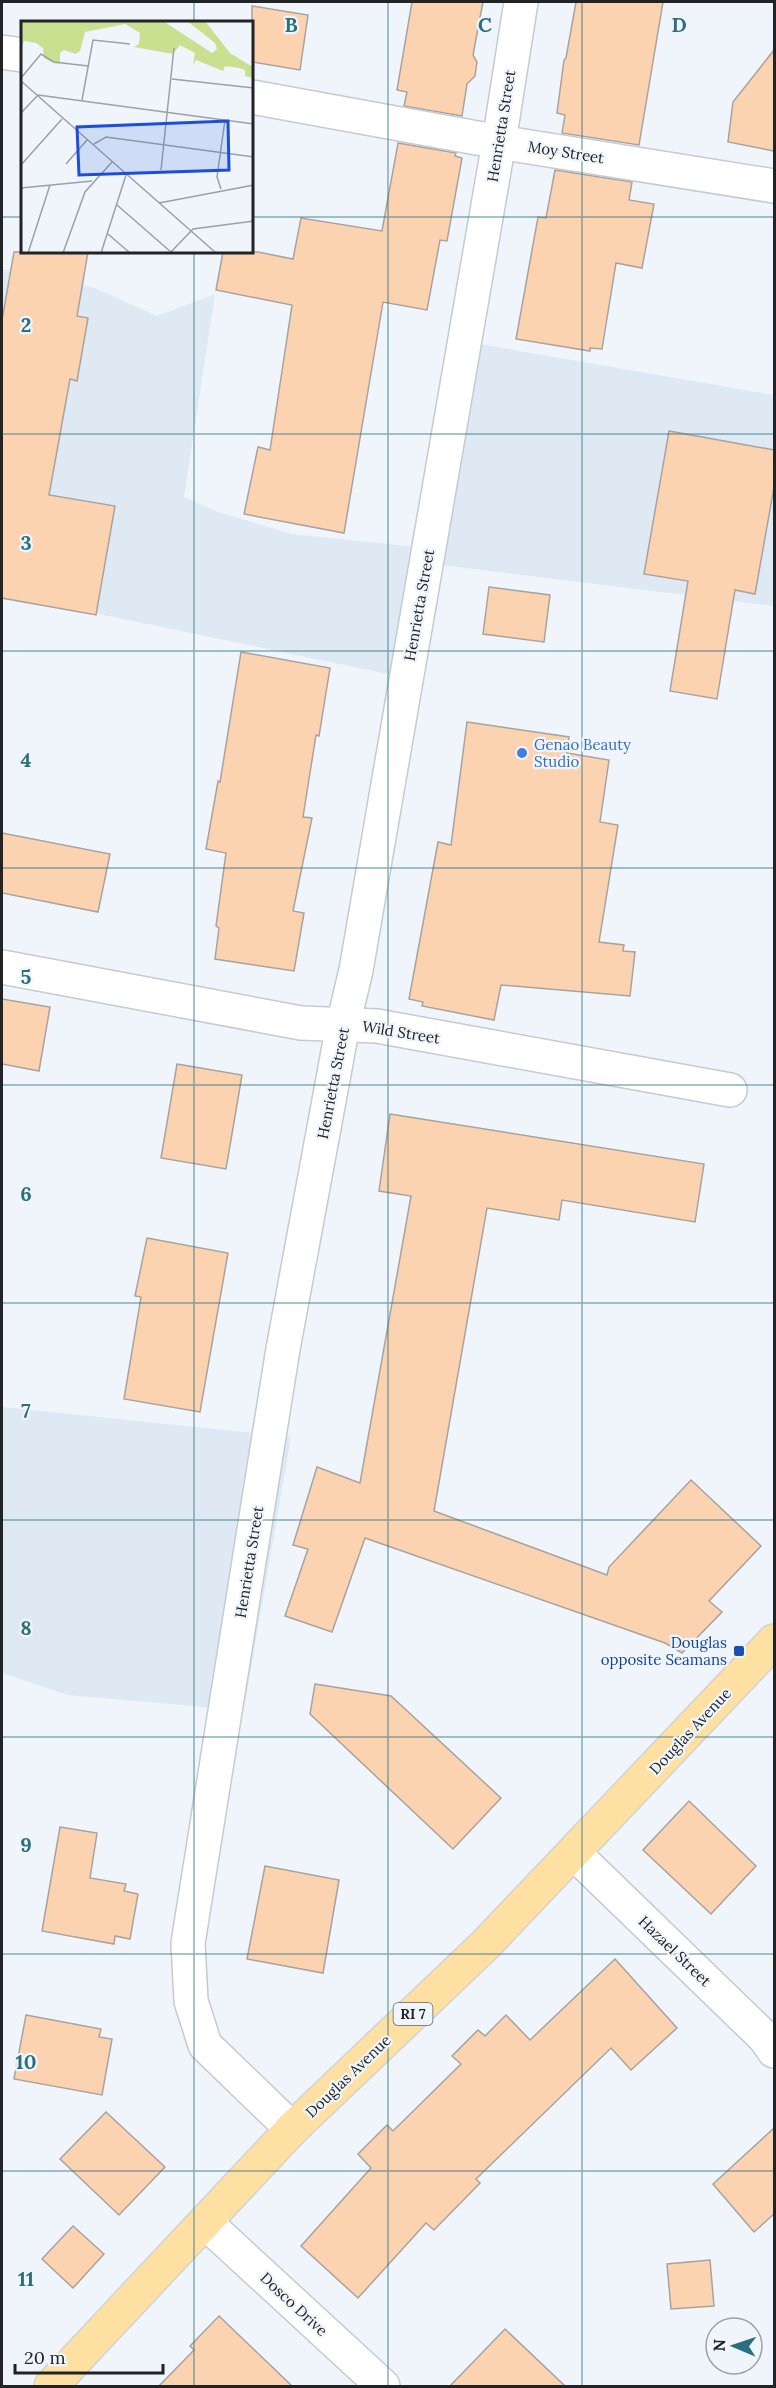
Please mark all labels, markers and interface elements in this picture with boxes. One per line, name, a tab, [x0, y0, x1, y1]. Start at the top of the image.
text: B	[284, 12, 298, 37]
text: C	[478, 12, 492, 37]
text: D	[671, 12, 687, 37]
inset map	[21, 21, 254, 254]
street label: Henrietta Street	[483, 68, 519, 183]
street label: Moy Street	[527, 137, 606, 167]
text: 2	[21, 312, 31, 337]
text: 3	[20, 530, 32, 555]
street label: Henrietta Street	[400, 547, 438, 662]
place label: Genao Beauty Studio	[534, 735, 631, 771]
marker: Genao Beauty Studio	[515, 746, 529, 760]
text: 4	[21, 747, 32, 772]
text: 5	[21, 964, 32, 989]
street label: Wild Street	[361, 1016, 441, 1048]
street label: Henrietta Street	[313, 1025, 353, 1140]
text: 6	[20, 1181, 32, 1206]
text: 7	[21, 1398, 31, 1423]
street label: Henrietta Street	[231, 1504, 267, 1619]
text: 8	[20, 1615, 32, 1640]
place label: Douglas opposite Seamans	[601, 1633, 727, 1669]
marker: Douglas opposite Seamans	[732, 1644, 746, 1658]
street label: Douglas Avenue	[645, 1684, 735, 1778]
text: 9	[20, 1832, 32, 1857]
street label: Hazael Street	[635, 1912, 715, 1990]
road number: RI 7	[394, 2003, 432, 2025]
street label: Douglas Avenue	[301, 2031, 395, 2121]
text: 10	[16, 2049, 36, 2074]
text: 11	[18, 2266, 34, 2291]
street label: Dosco Drive	[256, 2268, 332, 2340]
north arrow	[704, 2316, 764, 2376]
scale bar	[15, 2337, 164, 2375]
text: N	[709, 2339, 729, 2352]
text: 20 m	[24, 2346, 66, 2369]

